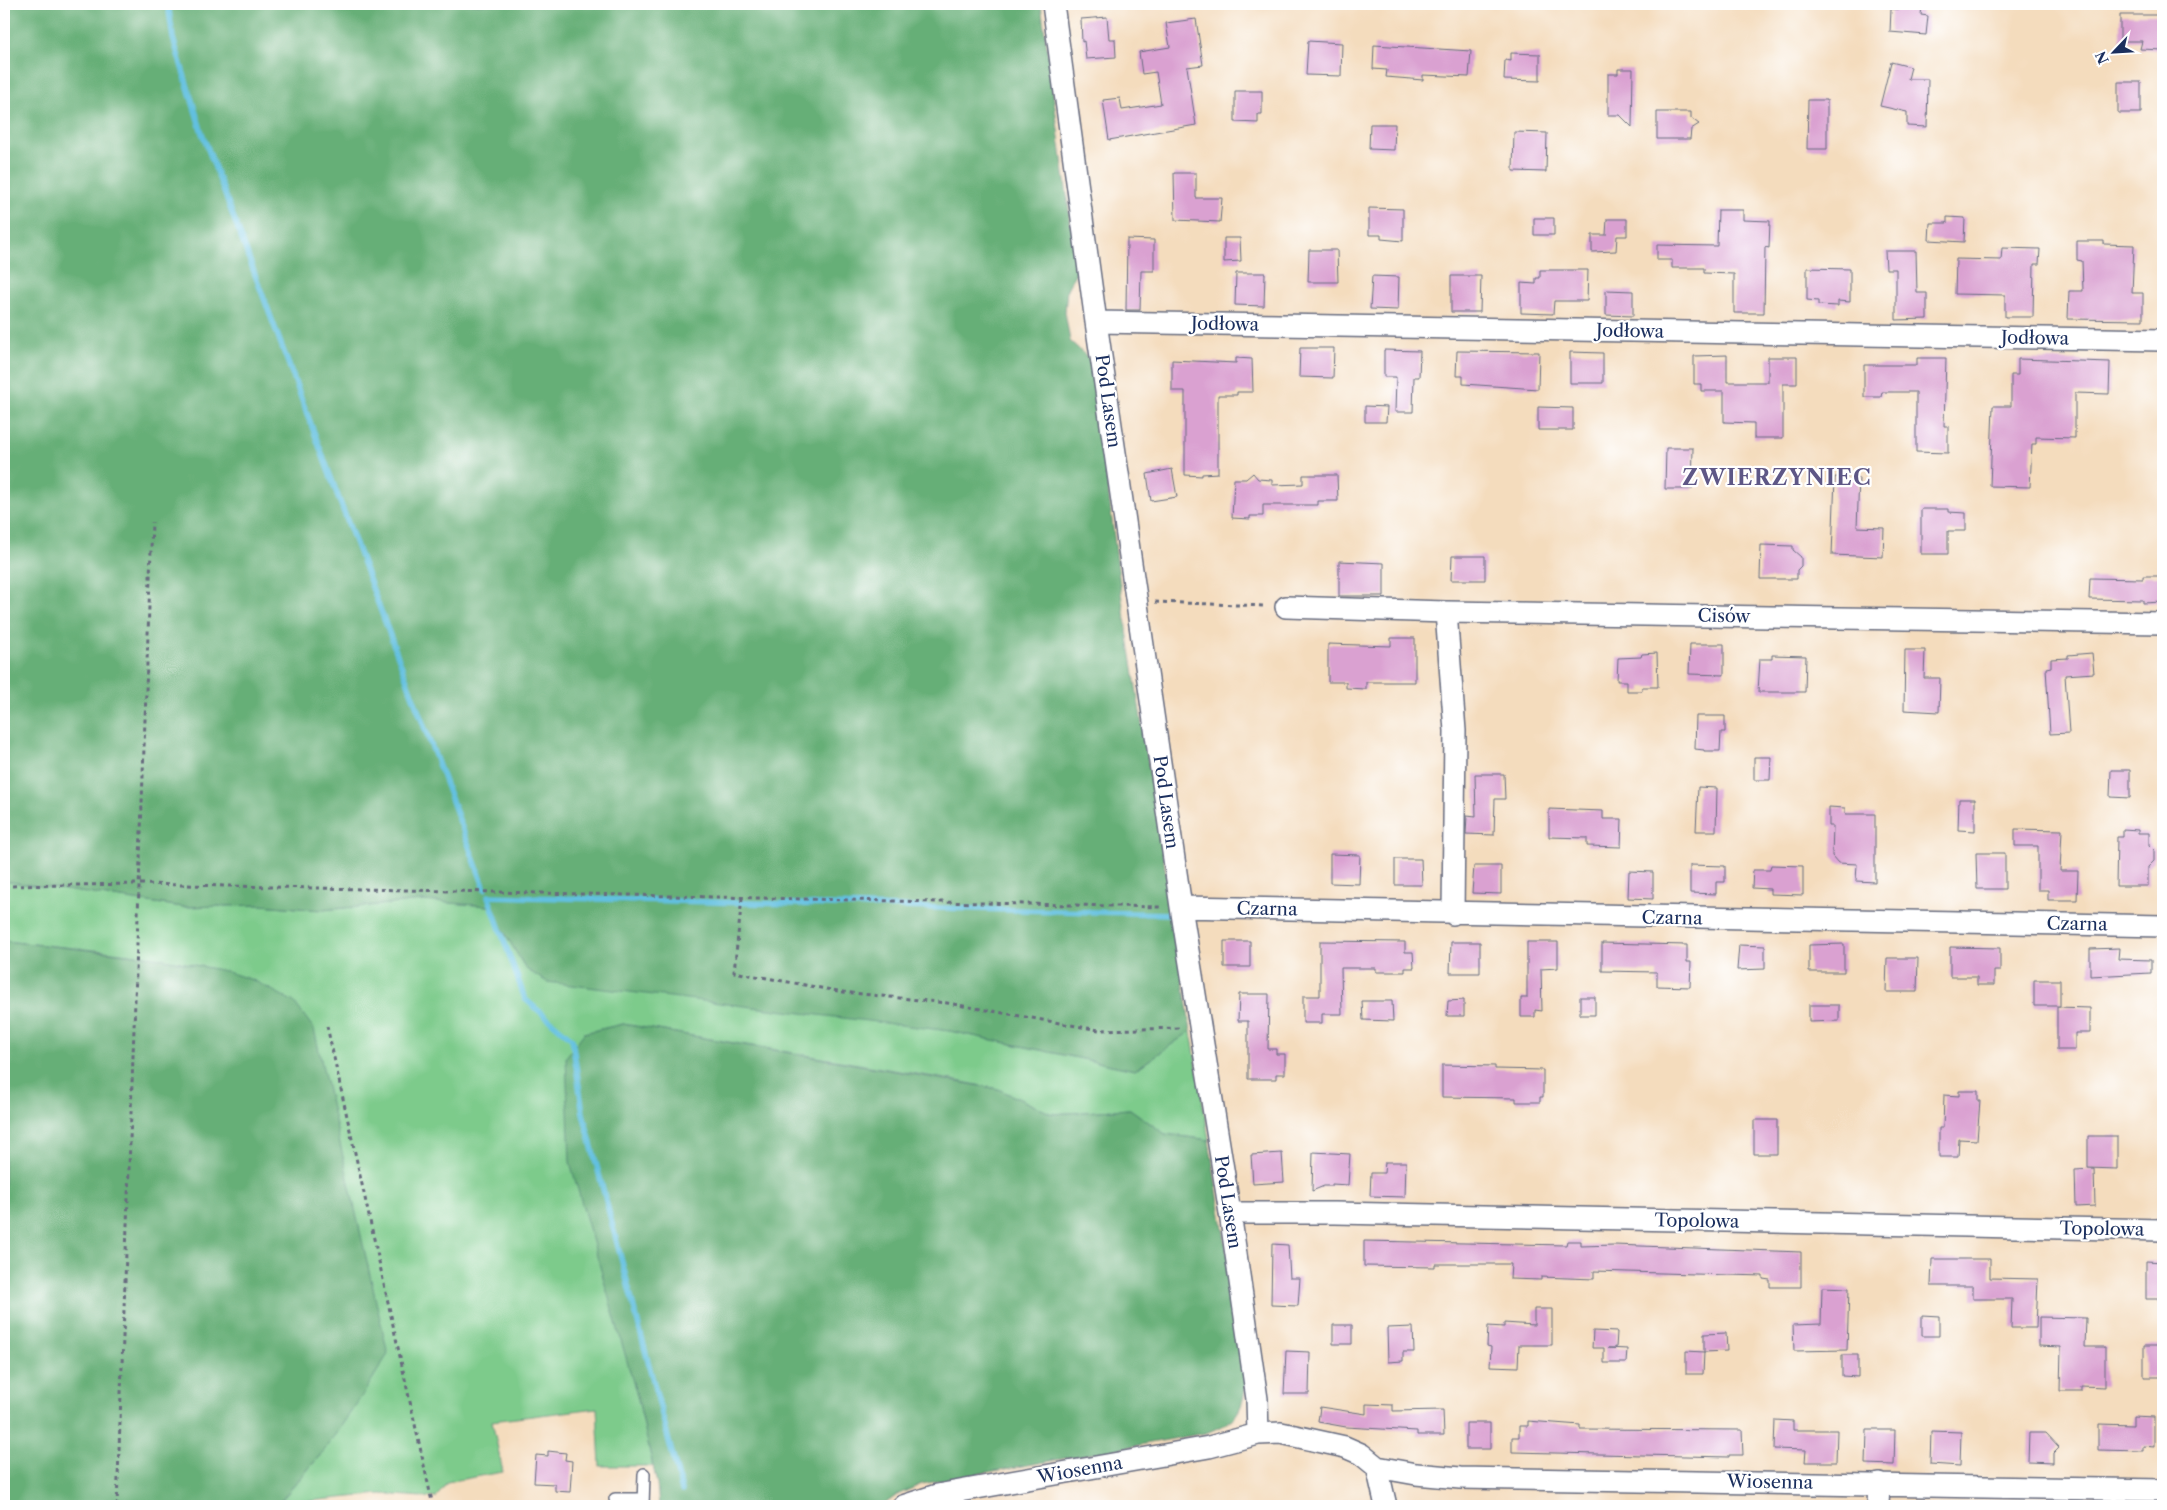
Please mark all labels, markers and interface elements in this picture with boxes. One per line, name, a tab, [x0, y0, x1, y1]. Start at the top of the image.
north arrow	[2090, 28, 2140, 78]
text: N	[2091, 48, 2113, 67]
street label: Jodłowa	[1188, 312, 1260, 336]
street label: Jodłowa	[1593, 319, 1665, 343]
street label: Jodłowa	[1998, 326, 2070, 350]
street label: Pod Lasem	[1091, 353, 1125, 449]
district label: ZWIERZYNIEC	[1682, 464, 1872, 491]
street label: Cisów	[1697, 605, 1752, 627]
street label: Pod Lasem	[1149, 754, 1183, 850]
street label: Czarna	[1236, 897, 1298, 921]
street label: Czarna	[1641, 906, 1703, 930]
street label: Czarna	[2046, 912, 2108, 936]
street label: Pod Lasem	[1210, 1154, 1246, 1250]
street label: Topolowa	[1654, 1209, 1740, 1233]
street label: Topolowa	[2059, 1217, 2145, 1241]
street label: Wiosenna	[1035, 1452, 1125, 1488]
street label: Wiosenna	[1726, 1470, 1814, 1494]

